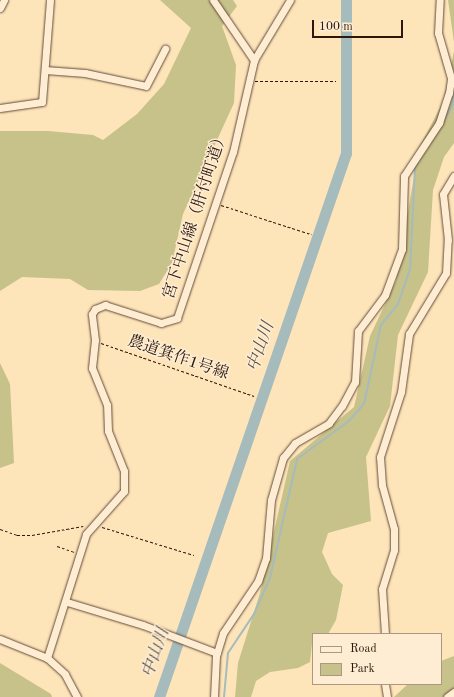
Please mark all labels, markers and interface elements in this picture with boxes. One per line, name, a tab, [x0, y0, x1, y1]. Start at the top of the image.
scale bar	[314, 12, 405, 38]
text: 100 m	[319, 21, 353, 33]
street label: 宮下中山線（肝付町道）	[160, 128, 232, 302]
water label: 中山川	[243, 320, 279, 374]
street label: 農道箕作1号線	[125, 332, 231, 384]
water label: 中山川	[138, 626, 174, 680]
legend	[312, 633, 442, 685]
text: Road	[350, 643, 377, 655]
text: Park	[350, 663, 375, 675]

